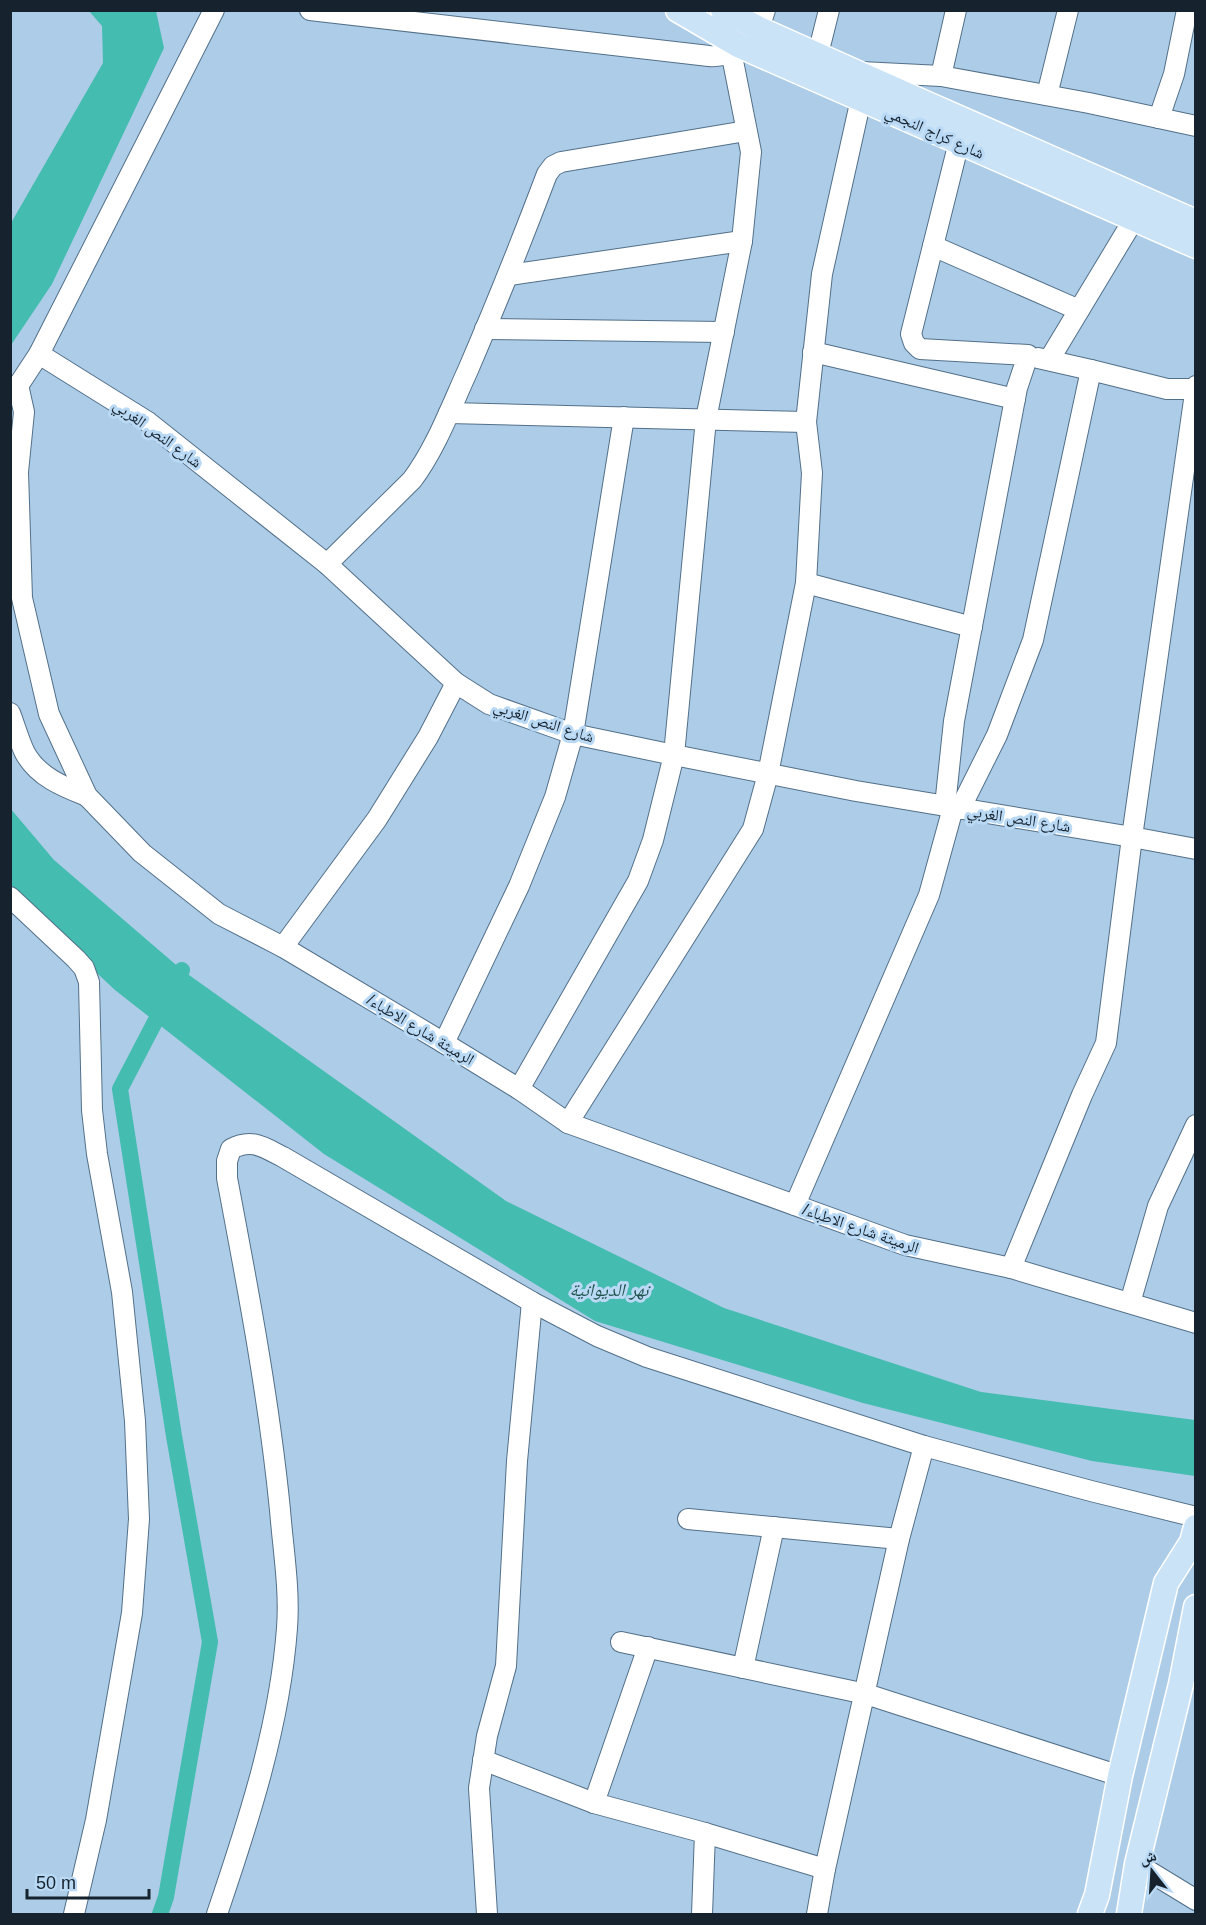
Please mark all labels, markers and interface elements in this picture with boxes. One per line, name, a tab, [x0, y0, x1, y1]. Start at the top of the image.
street label: شارع كراج النجمي	[881, 103, 987, 166]
street label: شارع النص الغربي	[108, 396, 205, 474]
street label: شارع النص الغربي	[490, 697, 596, 750]
street label: شارع النص الغربي	[965, 802, 1072, 839]
street label: /الرميثة شارع الاطباء	[363, 991, 477, 1070]
street label: /الرميثة شارع الاطباء	[800, 1201, 921, 1258]
water label: نهر الديوانية	[569, 1280, 652, 1300]
north arrow	[1122, 1841, 1182, 1901]
text: ش	[1137, 1847, 1159, 1869]
scale bar	[27, 1862, 148, 1900]
text: 50 m	[36, 1873, 76, 1893]

